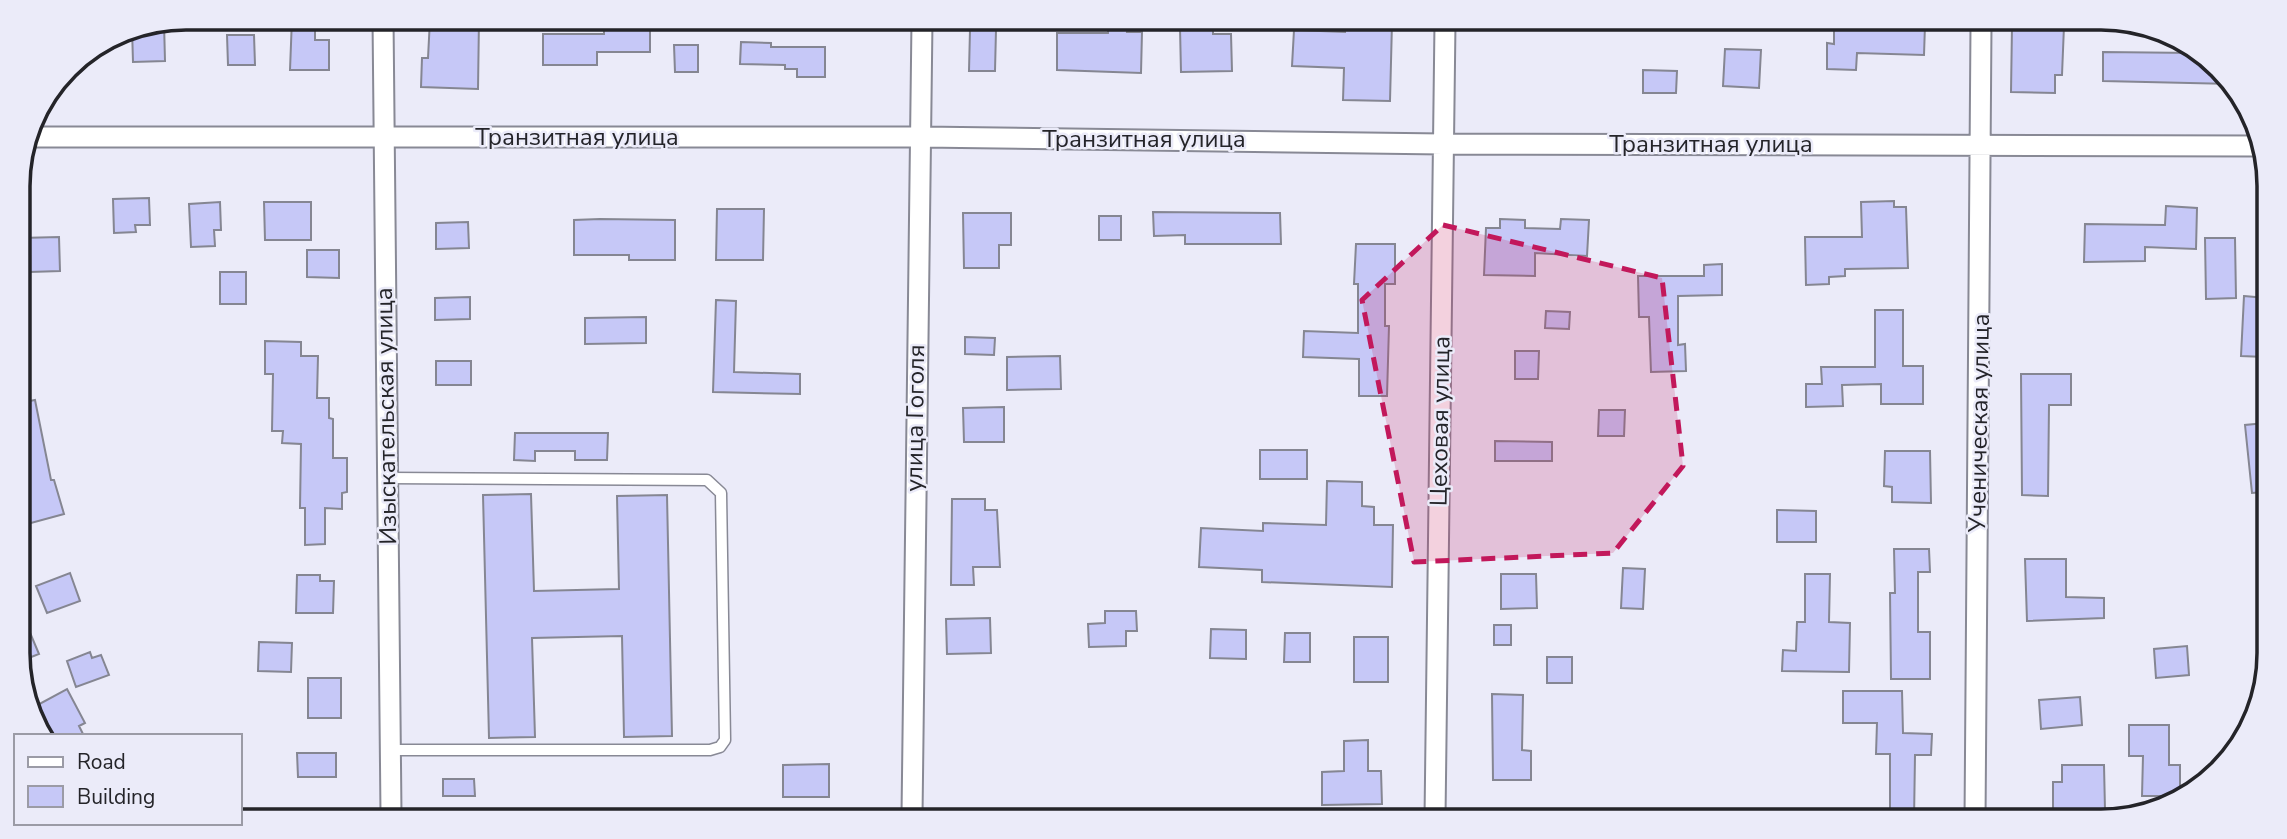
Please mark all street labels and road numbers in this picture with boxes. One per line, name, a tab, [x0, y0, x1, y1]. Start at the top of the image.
street label: Транзитная улица	[475, 121, 679, 153]
street label: Транзитная улица	[1042, 123, 1246, 155]
street label: Транзитная улица	[1609, 128, 1813, 160]
street label: Изыскательская улица	[368, 287, 404, 545]
street label: Ученическая улица	[1961, 313, 1997, 534]
street label: Цеховая улица	[1423, 336, 1457, 506]
street label: улица Гоголя	[898, 344, 932, 492]

